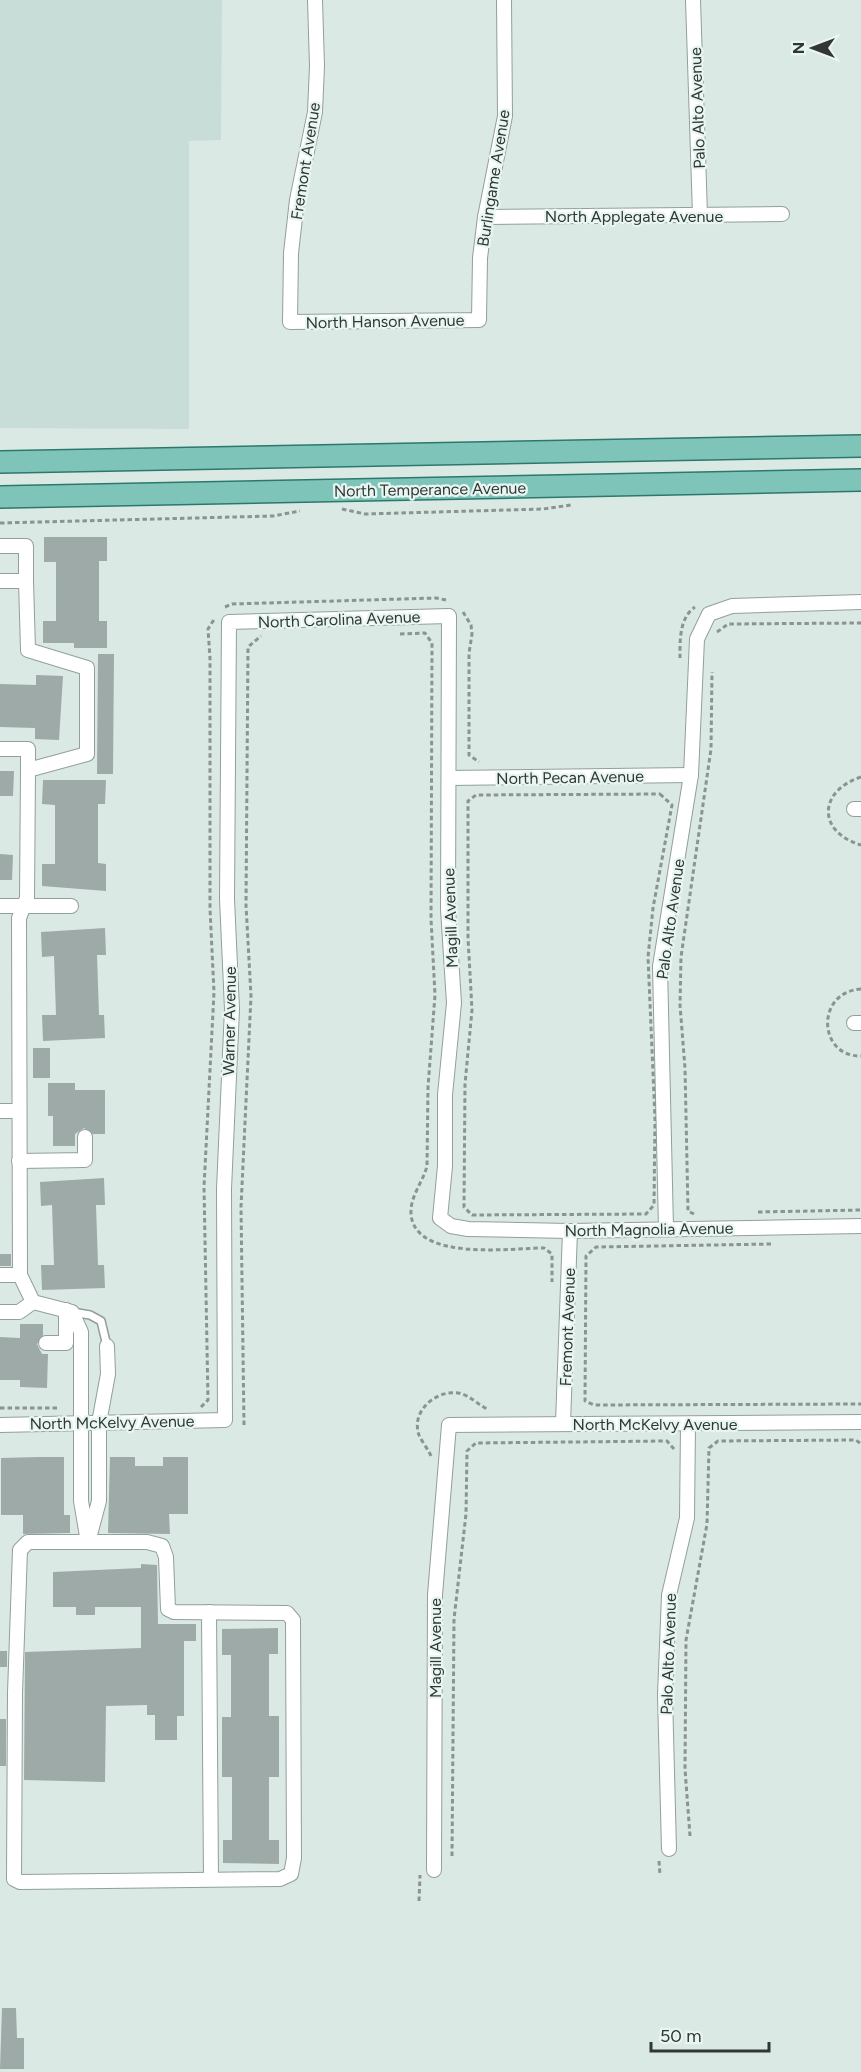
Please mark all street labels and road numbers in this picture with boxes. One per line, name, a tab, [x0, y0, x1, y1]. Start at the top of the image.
street label: Palo Alto Avenue	[686, 47, 709, 169]
street label: Fremont Avenue	[287, 101, 324, 221]
street label: Burlingame Avenue	[473, 108, 514, 248]
street label: North Applegate Avenue	[545, 207, 723, 226]
street label: North Hanson Avenue	[305, 311, 465, 332]
street label: North Temperance Avenue	[334, 478, 527, 501]
street label: North Carolina Avenue	[257, 607, 421, 632]
street label: North Pecan Avenue	[496, 767, 644, 788]
street label: Palo Alto Avenue	[653, 857, 688, 981]
street label: Magill Avenue	[439, 867, 462, 968]
street label: Warner Avenue	[219, 966, 240, 1076]
street label: North Magnolia Avenue	[564, 1219, 734, 1240]
street label: Fremont Avenue	[556, 1267, 579, 1387]
street label: North McKelvy Avenue	[29, 1412, 195, 1433]
street label: North McKelvy Avenue	[573, 1415, 738, 1434]
street label: Palo Alto Avenue	[657, 1593, 680, 1715]
street label: Magill Avenue	[426, 1598, 445, 1698]

